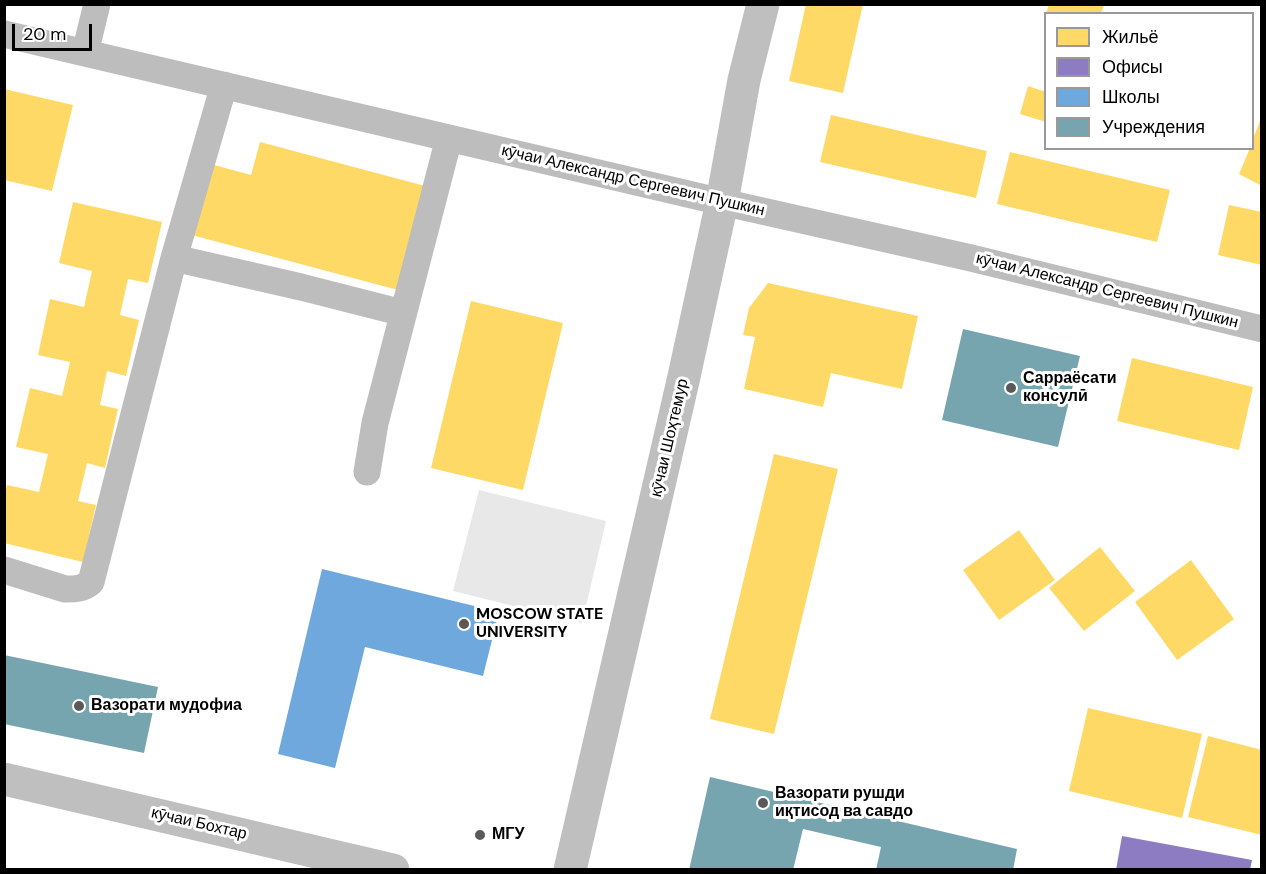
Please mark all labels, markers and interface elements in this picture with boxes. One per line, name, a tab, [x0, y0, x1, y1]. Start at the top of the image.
scale bar	[15, 12, 94, 50]
legend	[1044, 12, 1254, 150]
text: 20 m	[23, 22, 66, 46]
text: Жильё	[1102, 25, 1159, 49]
text: Офисы	[1102, 55, 1163, 79]
text: Школы	[1102, 85, 1160, 109]
text: Учреждения	[1102, 115, 1205, 139]
street label: кӯчаи Александр Сергеевич Пушкин	[500, 141, 766, 221]
street label: кӯчаи Александр Сергеевич Пушкин	[974, 249, 1240, 333]
place label: Сарраёсати консулӣ	[1023, 369, 1117, 407]
street label: кӯчаи Шоҳтемур	[647, 377, 693, 499]
marker: Сарраёсати консулӣ	[1004, 381, 1018, 395]
place label: MOSCOW STATE UNIVERSITY	[476, 605, 603, 643]
marker: MOSCOW STATE UNIVERSITY	[457, 617, 471, 631]
place label: Вазорати мудофиа	[91, 696, 242, 716]
marker: Вазорати мудофиа	[72, 699, 86, 713]
place label: Вазорати рушди иқтисод ва савдо	[775, 784, 913, 822]
marker: Вазорати рушди иқтисод ва савдо	[756, 796, 770, 810]
street label: кӯчаи Бохтар	[149, 804, 249, 844]
place label: МГУ	[492, 825, 524, 845]
marker: МГУ	[473, 828, 487, 842]

